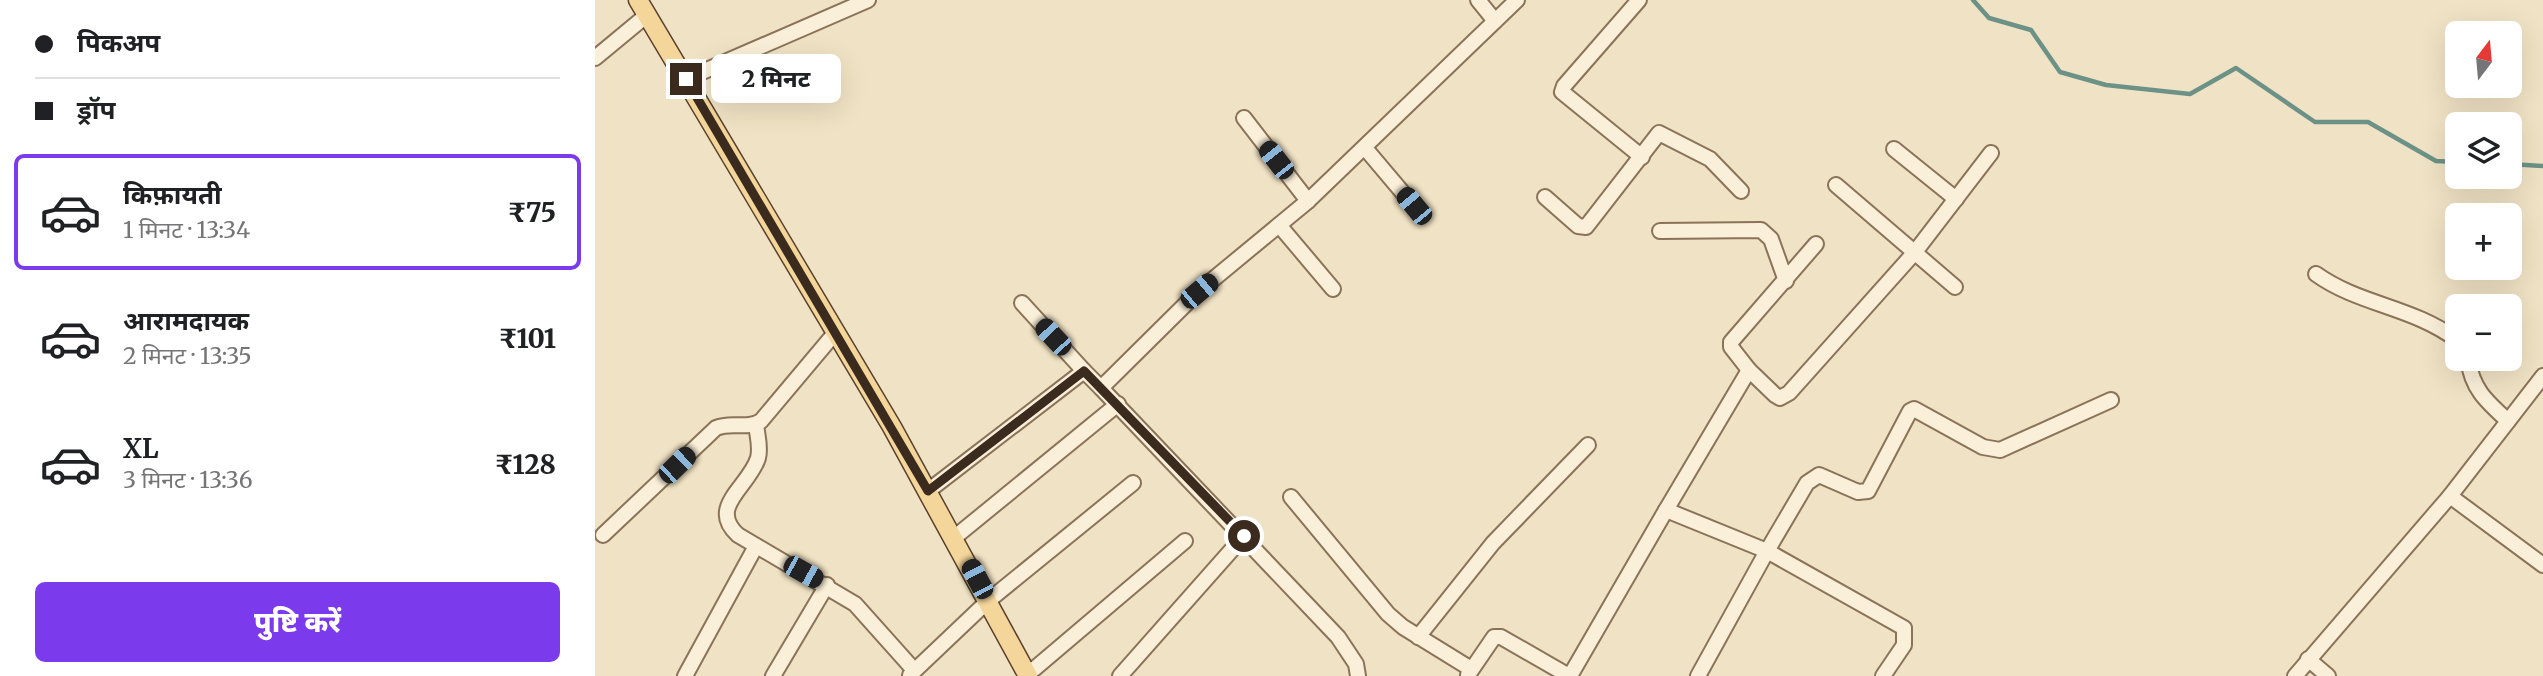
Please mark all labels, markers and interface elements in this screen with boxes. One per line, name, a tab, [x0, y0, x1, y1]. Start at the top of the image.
north arrow	[2445, 21, 2522, 98]
map controls	[2445, 21, 2522, 371]
text: पिकअप	[77, 26, 160, 59]
callout: 2 मिनट	[711, 55, 840, 104]
route end	[670, 63, 702, 95]
text: 2 मिनट	[742, 64, 810, 93]
text: ड्रॉप	[77, 93, 115, 126]
button: layers	[2445, 112, 2522, 189]
car	[1255, 137, 1298, 183]
text: किफ़ायती	[123, 178, 222, 211]
icon: car	[39, 181, 102, 244]
car	[1393, 183, 1436, 229]
text: ₹75	[508, 196, 556, 229]
button: +	[2445, 203, 2522, 280]
text: 1 मिनट · 13:34	[123, 215, 250, 244]
car	[1177, 269, 1222, 313]
button: −	[2445, 294, 2522, 371]
text: आरामदायक	[123, 304, 249, 337]
icon: car	[39, 307, 102, 370]
car	[1031, 314, 1076, 360]
text: ₹101	[498, 322, 556, 355]
text: 2 मिनट · 13:35	[123, 341, 252, 370]
text: XL	[123, 432, 159, 465]
icon: car	[39, 433, 102, 496]
car	[655, 443, 700, 487]
text: ₹128	[495, 448, 556, 481]
text: 3 मिनट · 13:36	[123, 465, 253, 494]
route start	[1228, 520, 1260, 552]
car	[780, 553, 827, 591]
car	[958, 556, 997, 602]
button: पुष्टि करें	[35, 582, 560, 662]

